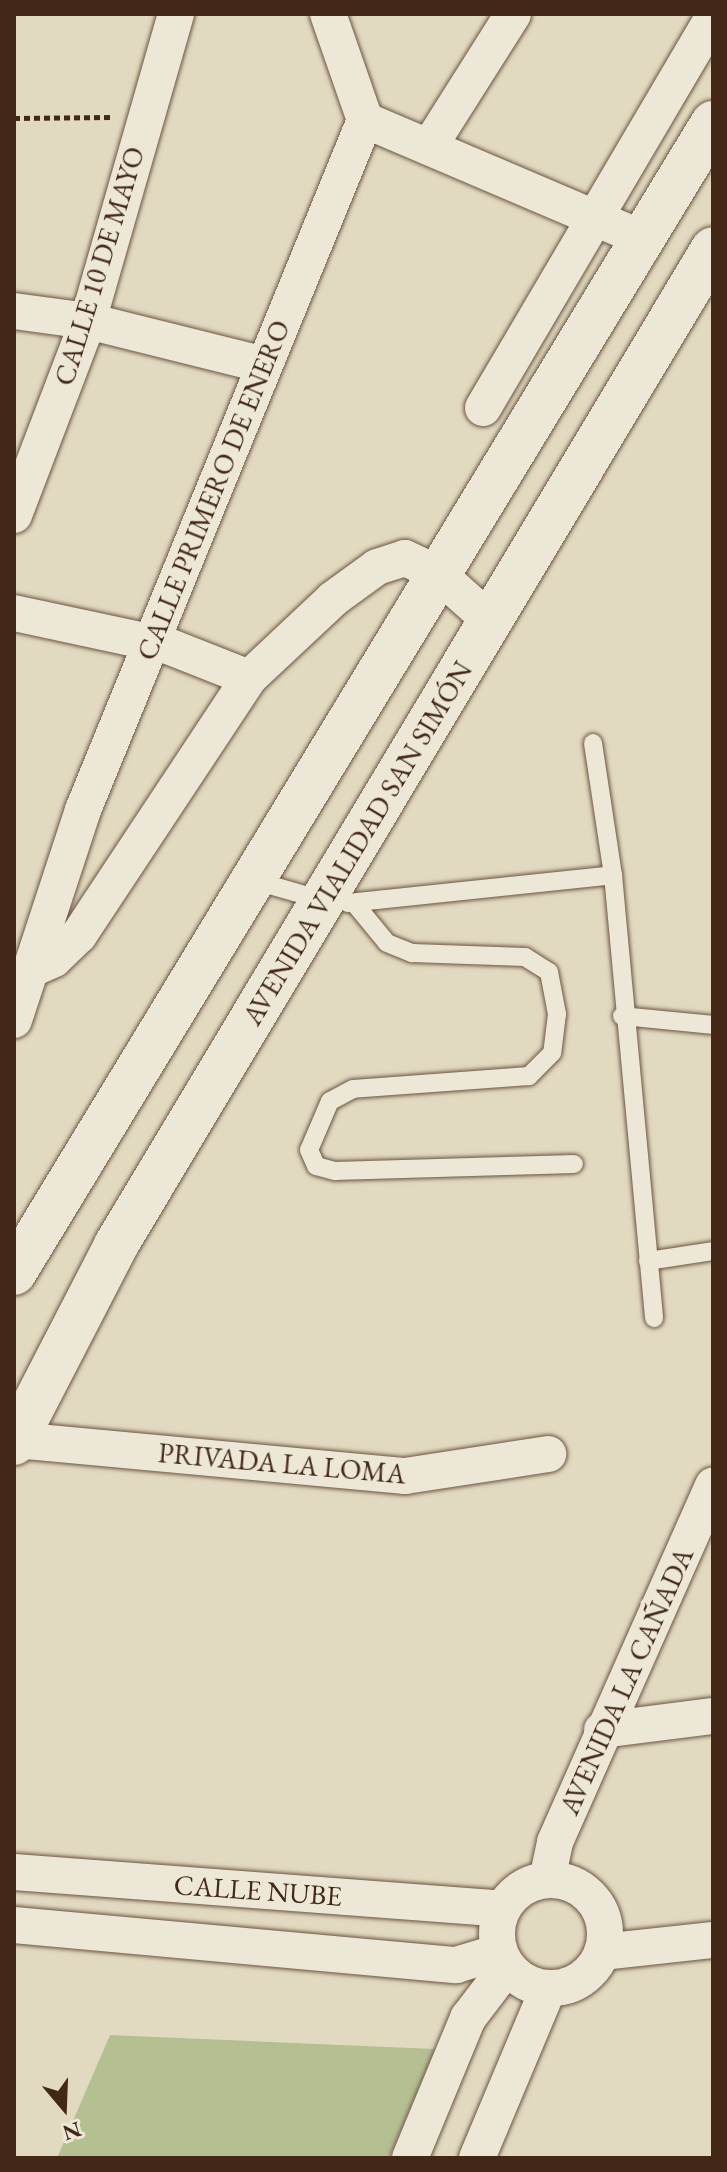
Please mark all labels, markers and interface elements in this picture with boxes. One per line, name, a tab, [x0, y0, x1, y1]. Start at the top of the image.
street label: CALLE 10 DE MAYO	[47, 143, 151, 389]
street label: CALLE PRIMERO DE ENERO	[129, 315, 297, 665]
street label: AVENIDA VIALIDAD SAN SIMÓN	[235, 655, 479, 1031]
street label: PRIVADA LA LOMA	[157, 1435, 407, 1491]
street label: AVENIDA LA CAÑADA	[552, 1542, 700, 1820]
street label: CALLE NUBE	[173, 1867, 343, 1913]
north arrow	[24, 2068, 104, 2148]
text: N	[59, 2115, 85, 2148]

